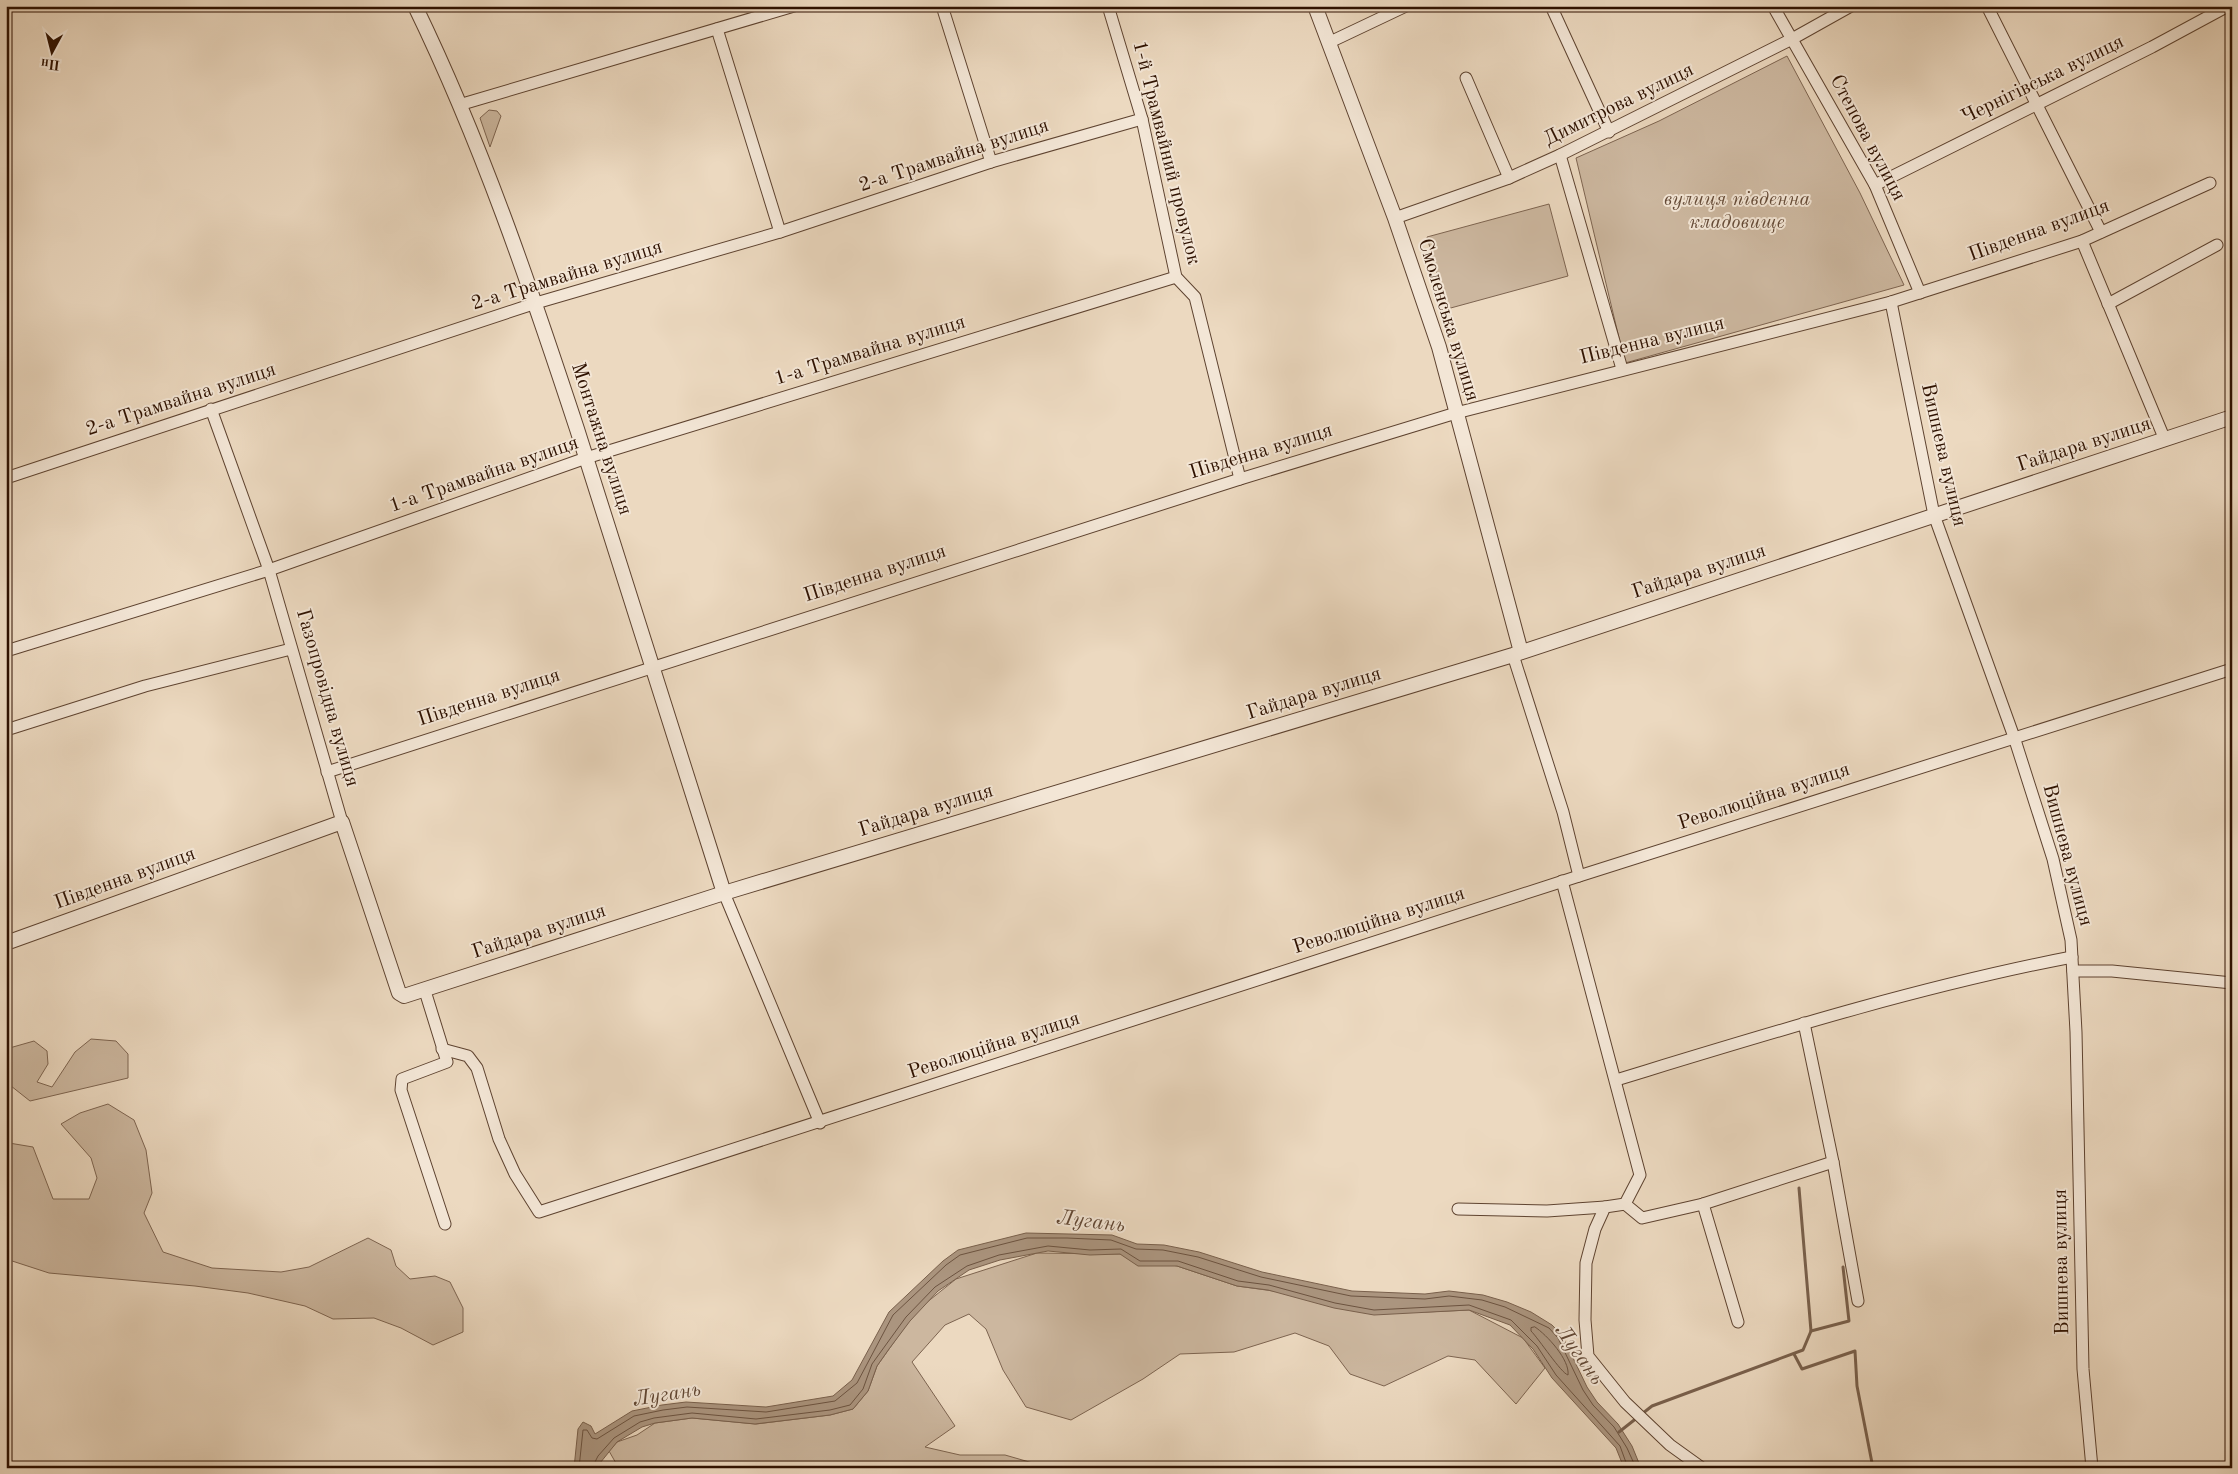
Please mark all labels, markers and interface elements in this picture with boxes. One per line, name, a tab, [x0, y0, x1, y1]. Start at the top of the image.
north arrow	[28, 28, 78, 78]
street label: Чернігівська вулиця	[1959, 32, 2127, 128]
street label: 1-й Трамвайний провулок	[1128, 39, 1204, 267]
text: Пн	[40, 56, 61, 72]
street label: Димитрова вулиця	[1541, 60, 1697, 150]
street label: Степова вулиця	[1825, 72, 1909, 204]
street label: 2-а Трамвайна вулиця	[857, 116, 1051, 196]
park label: вулиця південна кладовище	[1664, 190, 1811, 233]
street label: Південна вулиця	[1966, 196, 2112, 266]
street label: Смоленська вулиця	[1414, 236, 1482, 404]
street label: 2-а Трамвайна вулиця	[469, 237, 665, 315]
street label: 1-а Трамвайна вулиця	[772, 312, 968, 390]
street label: Південна вулиця	[1578, 313, 1726, 369]
street label: 2-а Трамвайна вулиця	[84, 360, 278, 440]
street label: Монтажна вулиця	[567, 360, 635, 518]
street label: Вишнева вулиця	[1917, 381, 1969, 529]
street label: Гайдара вулиця	[2015, 414, 2153, 476]
street label: Південна вулиця	[1187, 421, 1335, 483]
street label: 1-а Трамвайна вулиця	[387, 433, 581, 517]
street label: Гайдара вулиця	[1630, 541, 1768, 603]
street label: Південна вулиця	[801, 542, 949, 606]
street label: Газопровідна вулиця	[292, 607, 362, 789]
street label: Гайдара вулиця	[1244, 664, 1384, 724]
street label: Південна вулиця	[415, 666, 563, 730]
street label: Революційна вулиця	[1676, 760, 1852, 834]
street label: Гайдара вулиця	[856, 781, 996, 841]
street label: Вишнева вулиця	[2038, 782, 2096, 928]
street label: Південна вулиця	[52, 844, 198, 914]
street label: Революційна вулиця	[1291, 884, 1467, 958]
street label: Гайдара вулиця	[470, 901, 608, 963]
street label: Революційна вулиця	[906, 1009, 1082, 1083]
street label: Вишнева вулиця	[2051, 1189, 2073, 1335]
water label: Лугань	[1056, 1207, 1126, 1237]
water label: Лугань	[1551, 1321, 1607, 1389]
water label: Лугань	[631, 1379, 703, 1411]

